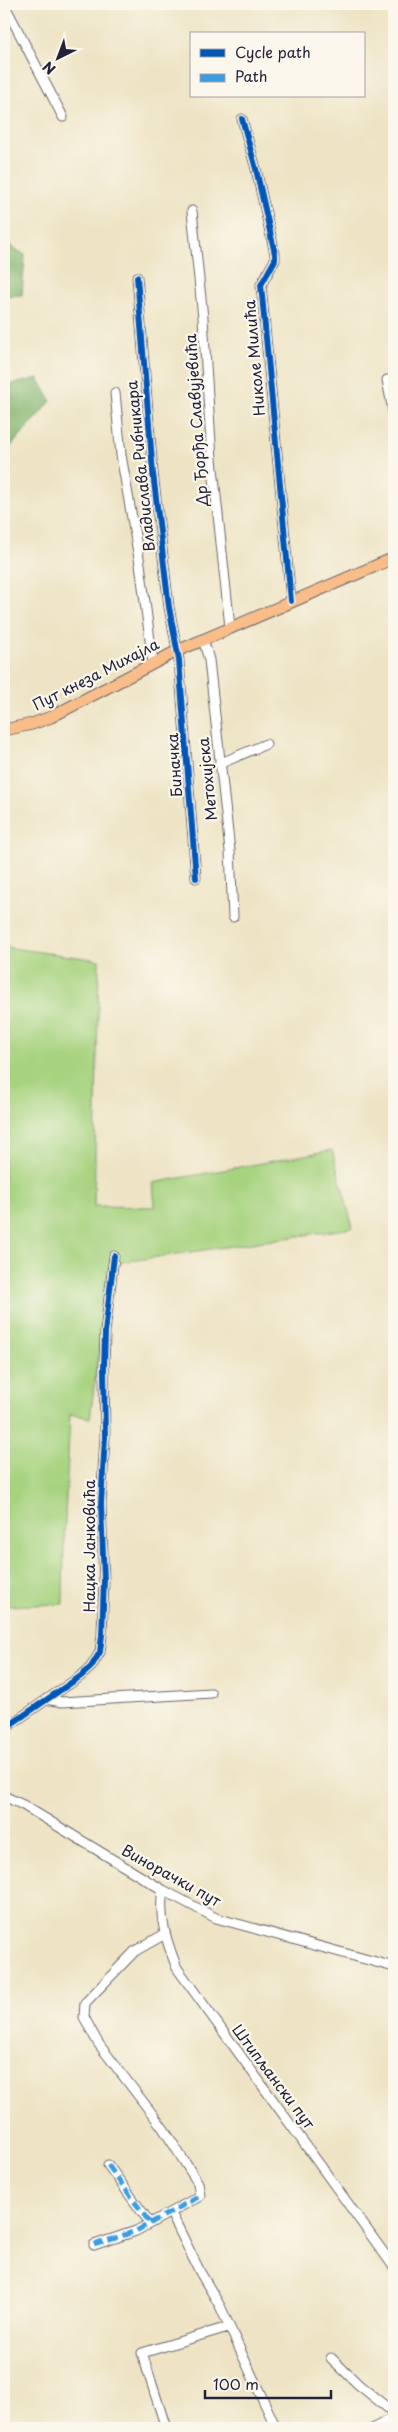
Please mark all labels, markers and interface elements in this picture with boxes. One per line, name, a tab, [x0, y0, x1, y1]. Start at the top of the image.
north arrow	[32, 32, 82, 82]
legend	[190, 32, 366, 98]
text: Cycle path	[235, 40, 311, 63]
text: N	[38, 57, 60, 80]
text: Path	[235, 64, 267, 87]
street label: Николе Милића	[237, 299, 270, 417]
street label: Др Ђорђа Славујевића	[178, 333, 213, 508]
street label: Владислава Рибникара	[119, 379, 160, 553]
street label: Пут кнеза Михајла	[28, 632, 163, 716]
street label: Биначка	[160, 732, 187, 798]
street label: Метохијска	[191, 736, 222, 822]
street label: Нацка Јанковића	[77, 1479, 100, 1612]
street label: Винорачки пут	[118, 1838, 226, 1912]
street label: Штипљански пут	[227, 2019, 322, 2134]
scale bar	[205, 2367, 332, 2399]
text: 100 m	[213, 2372, 259, 2395]

